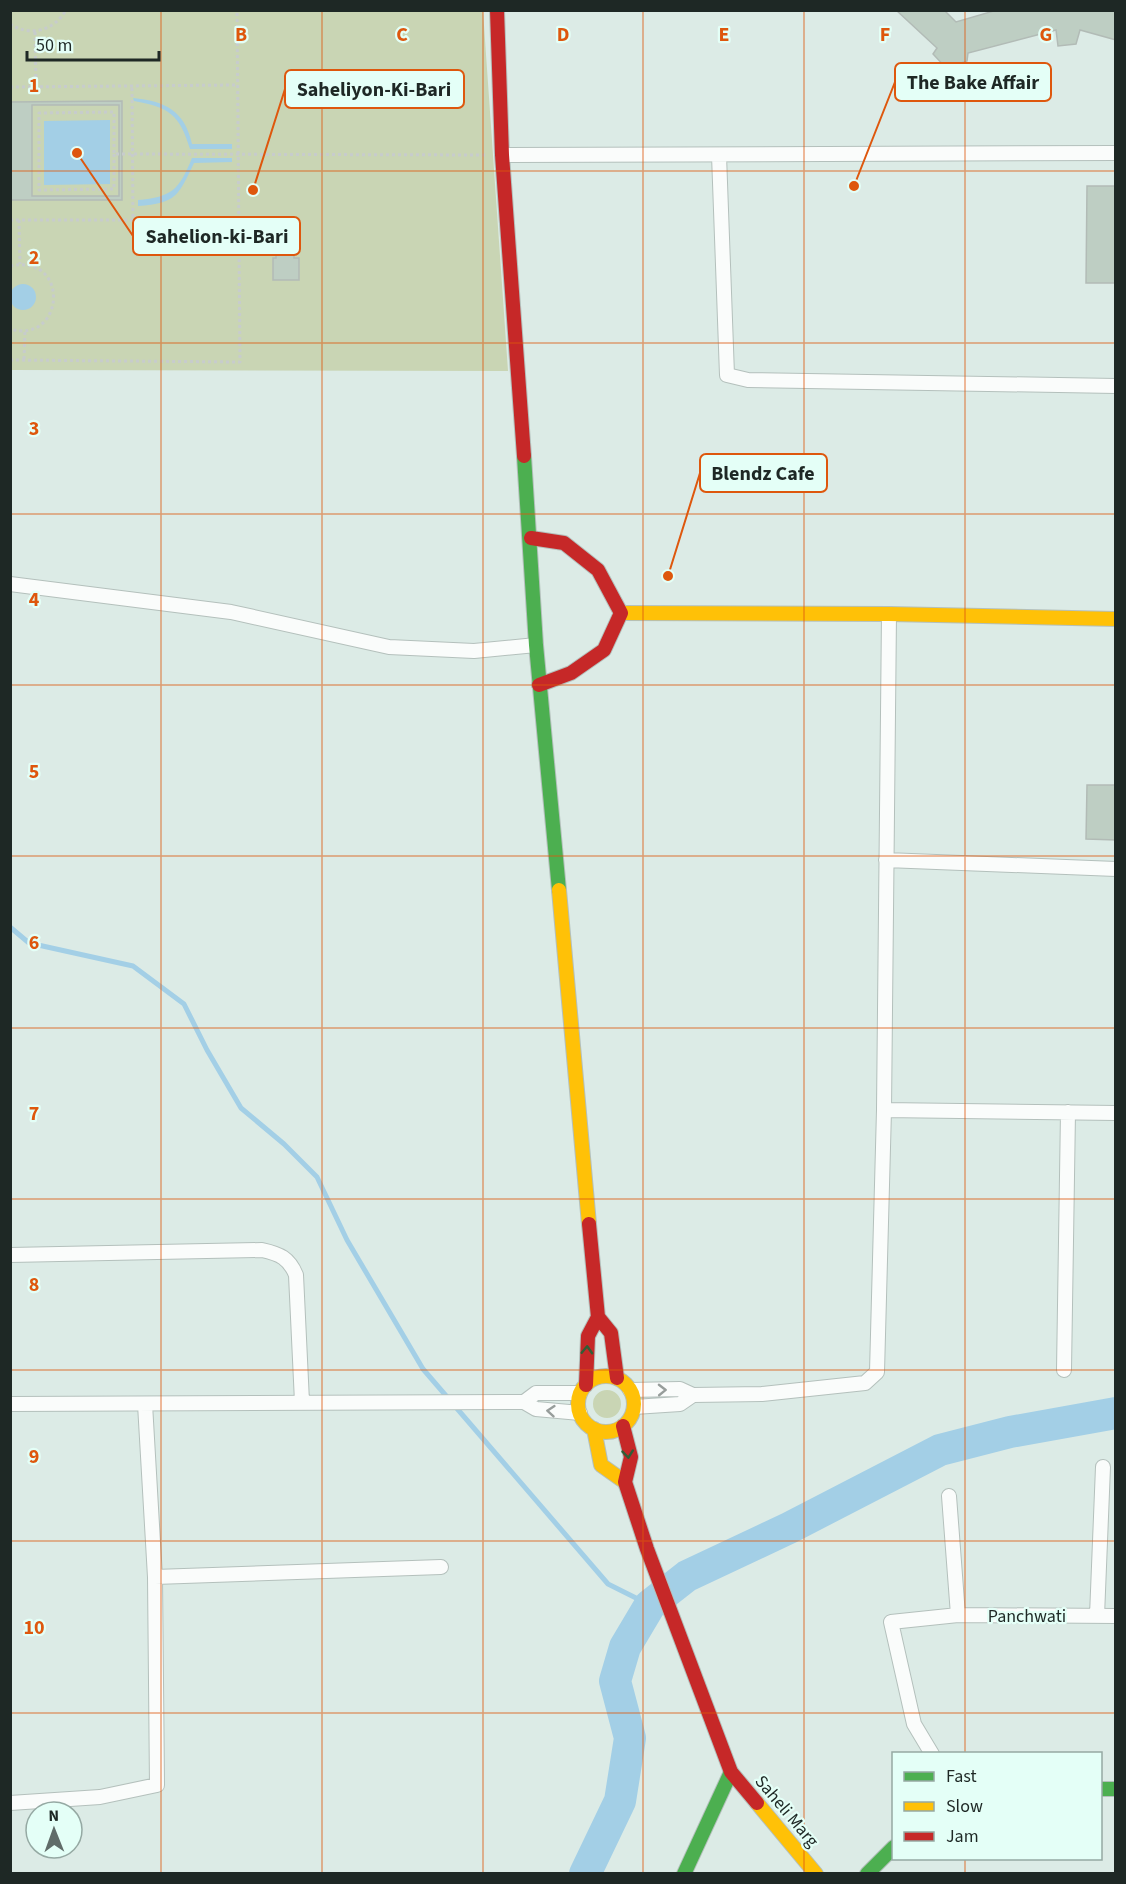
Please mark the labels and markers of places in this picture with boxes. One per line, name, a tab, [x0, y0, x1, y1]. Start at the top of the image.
callout: The Bake Affair	[895, 63, 1051, 101]
callout: Saheliyon-Ki-Bari	[285, 70, 464, 108]
callout: Sahelion-ki-Bari	[133, 217, 300, 255]
callout: Blendz Cafe	[700, 454, 827, 492]

